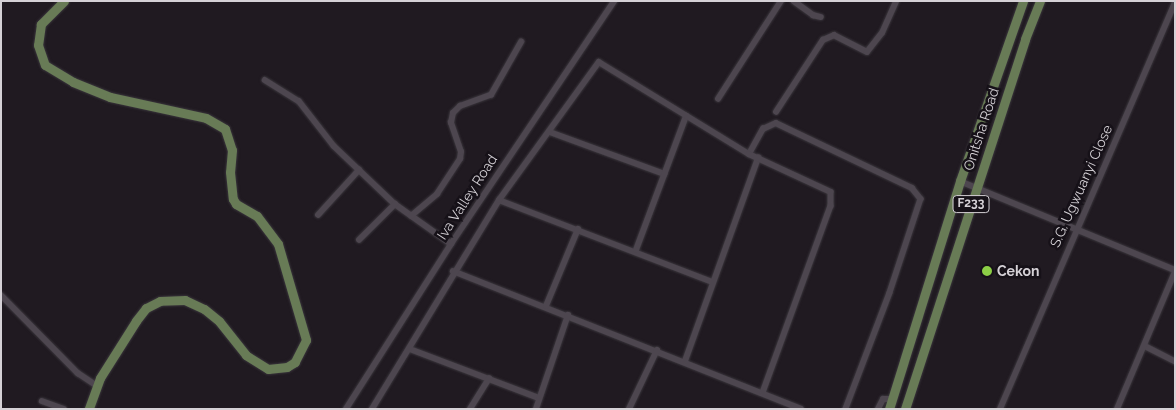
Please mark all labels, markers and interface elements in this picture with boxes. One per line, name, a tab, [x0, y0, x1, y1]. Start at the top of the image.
street label: Onitsha Road	[960, 85, 1002, 173]
street label: S.G. Ugwuanyi Close	[1046, 122, 1116, 250]
street label: Iva Valley Road	[433, 151, 501, 243]
road number: F233	[952, 194, 990, 213]
place label: Cekon	[997, 263, 1039, 279]
marker: Cekon	[981, 265, 993, 277]

